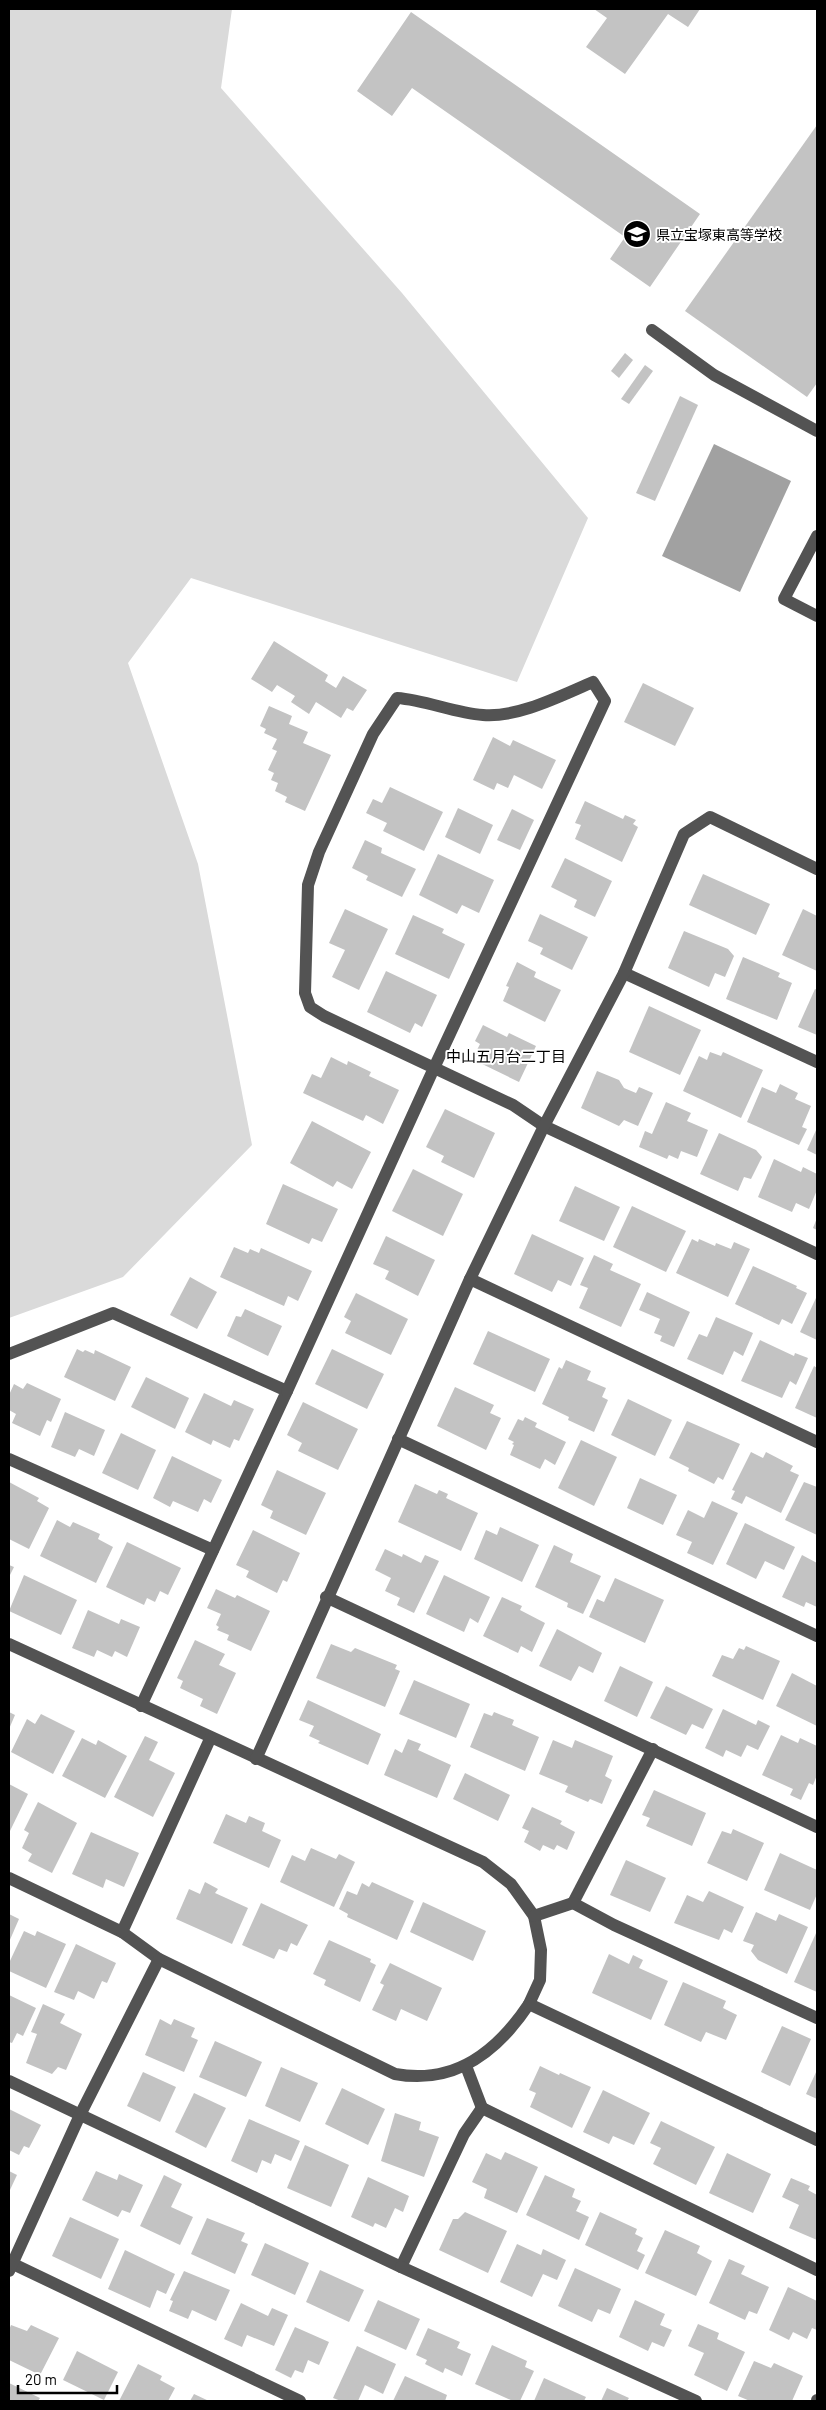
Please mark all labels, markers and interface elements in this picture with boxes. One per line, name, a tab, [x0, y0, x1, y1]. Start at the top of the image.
school or university icon: 県立宝塚東高等学校	[622, 219, 652, 249]
place label: 県立宝塚東高等学校	[656, 226, 782, 243]
district label: 中山五月台二丁目	[446, 1047, 566, 1065]
scale bar	[18, 2362, 116, 2394]
text: 20 m	[25, 2370, 57, 2388]

